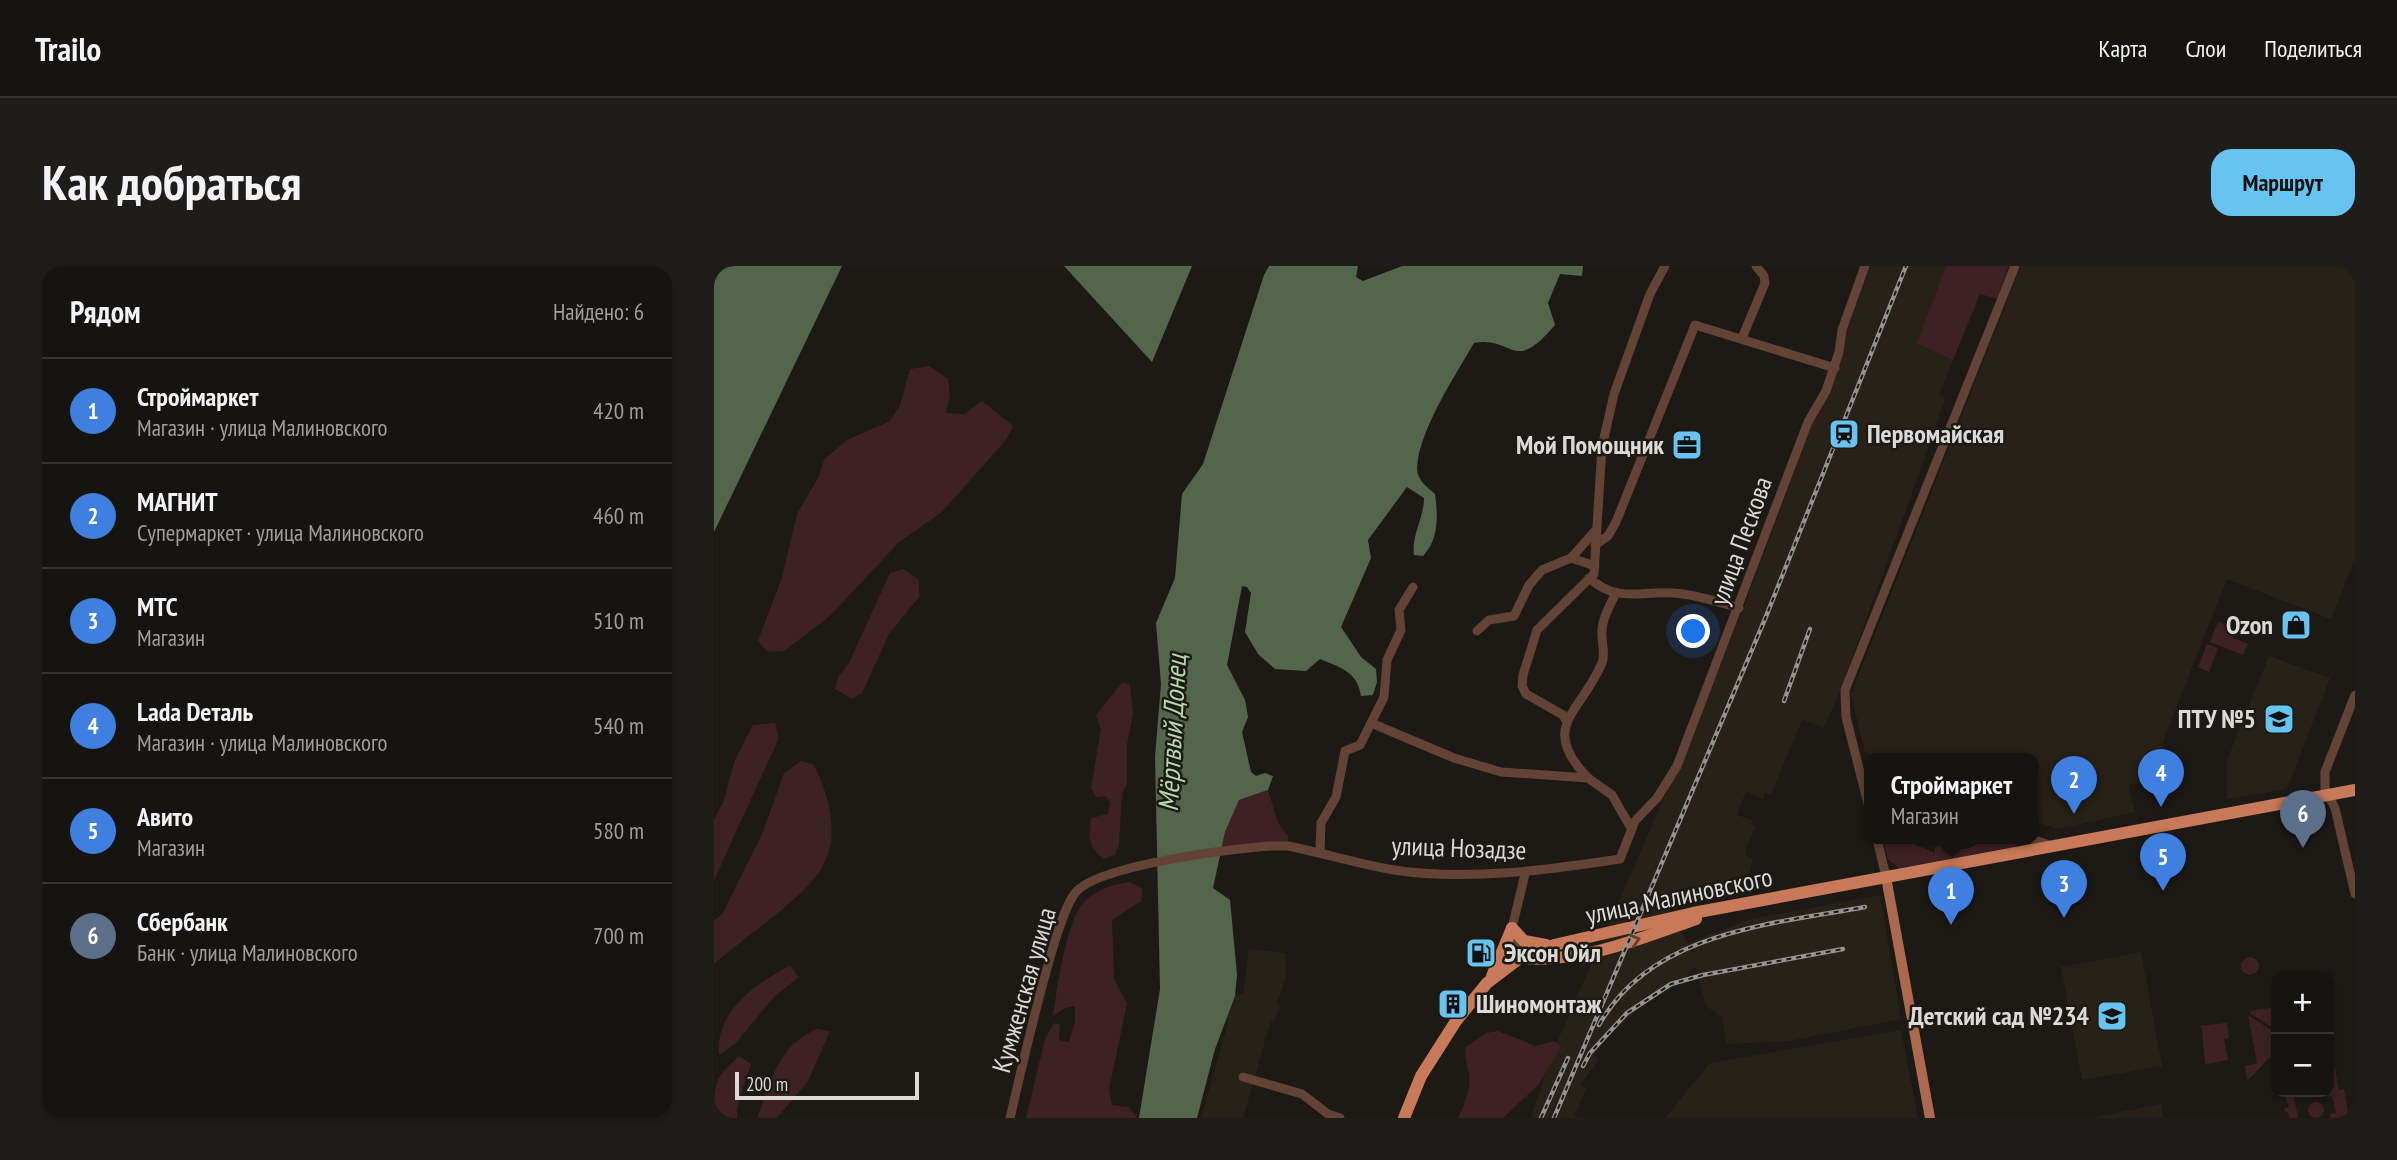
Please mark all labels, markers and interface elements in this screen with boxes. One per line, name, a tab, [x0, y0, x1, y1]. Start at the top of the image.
text: Trailo	[35, 27, 101, 70]
text: Карта	[2099, 33, 2147, 64]
text: Слои	[2185, 33, 2226, 64]
text: Поделиться	[2264, 33, 2362, 64]
button: Маршрут	[2211, 149, 2355, 216]
text: Как добраться	[42, 150, 301, 214]
text: Рядом	[70, 292, 141, 331]
text: Найдено: 6	[553, 297, 644, 326]
text: Строймаркет	[137, 380, 258, 413]
text: 1	[88, 396, 99, 425]
text: 420 m	[593, 396, 644, 425]
text: Магазин · улица Малиновского	[137, 413, 387, 442]
station icon: Первомайская	[1827, 417, 1861, 451]
place label: Первомайская	[1867, 417, 2004, 450]
place label: Мой Помощник	[1516, 428, 1664, 461]
office icon: Мой Помощник	[1670, 428, 1704, 462]
street label: улица Пескова	[1702, 472, 1779, 610]
text: МАГНИТ	[137, 485, 218, 518]
text: 2	[88, 501, 99, 530]
text: 460 m	[593, 501, 644, 530]
text: Супермаркет · улица Малиновского	[137, 518, 424, 547]
text: МТС	[137, 590, 178, 623]
text: 3	[88, 606, 99, 635]
text: 510 m	[593, 606, 644, 635]
place label: Ozon	[2226, 608, 2273, 641]
shop icon: Ozon	[2279, 608, 2313, 642]
your location	[1676, 614, 1710, 648]
text: Магазин	[137, 623, 205, 652]
water label: Мёртвый Донец	[1149, 652, 1194, 812]
text: Lada Dеталь	[137, 695, 253, 728]
place label: ПТУ №5	[2178, 702, 2256, 735]
school or university icon: ПТУ №5	[2262, 702, 2296, 736]
text: 4	[88, 711, 99, 740]
text: 540 m	[593, 711, 644, 740]
text: Магазин · улица Малиновского	[137, 728, 387, 757]
pin: 4	[2138, 749, 2184, 807]
popup	[1864, 753, 2039, 844]
pin: 2	[2051, 756, 2097, 814]
text: Строймаркет	[1891, 768, 2012, 801]
pin: 6	[2280, 790, 2326, 848]
text: Авито	[137, 800, 193, 833]
text: Магазин	[1891, 801, 1959, 830]
text: 5	[88, 816, 99, 845]
text: 580 m	[593, 816, 644, 845]
street label: улица Нозадзе	[1391, 829, 1527, 866]
text: Магазин	[137, 833, 205, 862]
pin: 5	[2140, 833, 2186, 891]
street label: улица Малиновского	[1583, 860, 1775, 931]
pin: 3	[2041, 860, 2087, 918]
pin: 1	[1928, 867, 1974, 925]
street label: Кумженская улица	[984, 903, 1063, 1076]
text: Сбербанк	[137, 905, 228, 938]
text: 6	[88, 921, 99, 950]
text: 700 m	[593, 921, 644, 950]
one-way arrow	[1629, 933, 1641, 948]
fuel station icon: Эксон Ойл	[1464, 936, 1498, 970]
place label: Эксон Ойл	[1504, 936, 1601, 969]
text: Банк · улица Малиновского	[137, 938, 358, 967]
map controls	[2271, 971, 2334, 1097]
button: +	[2271, 971, 2334, 1034]
building icon: Шиномонтаж	[1436, 987, 1470, 1021]
place label: Шиномонтаж	[1476, 987, 1602, 1020]
place label: Детский сад №234	[1909, 999, 2090, 1032]
school or university icon: Детский сад №234	[2095, 999, 2129, 1033]
button: −	[2271, 1034, 2334, 1097]
scale bar	[735, 1069, 919, 1101]
text: 200 m	[746, 1072, 788, 1096]

